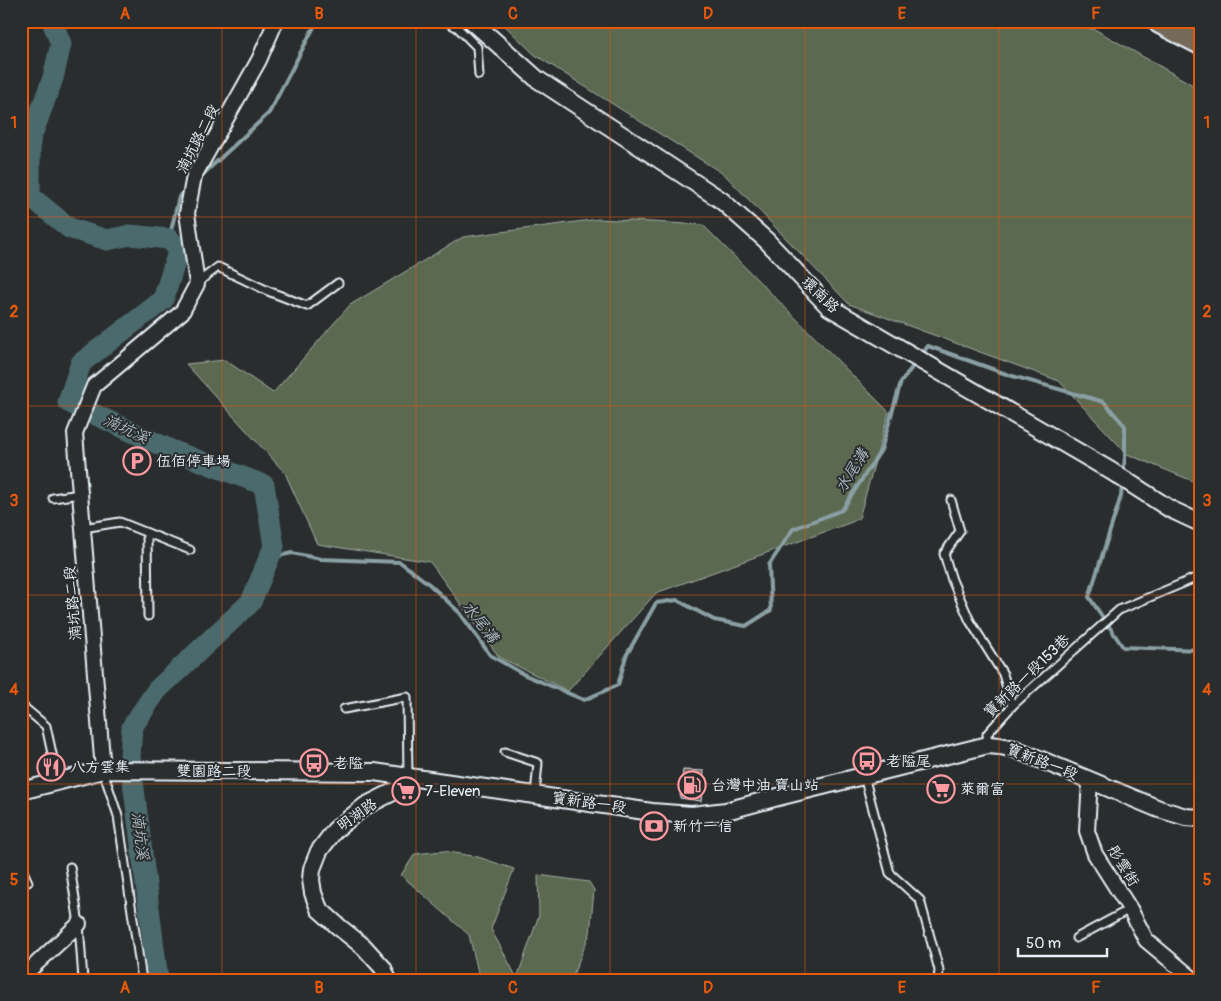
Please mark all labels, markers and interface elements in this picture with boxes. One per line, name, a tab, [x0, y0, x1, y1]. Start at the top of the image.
text: A	[120, 4, 131, 24]
text: B	[314, 4, 324, 24]
text: C	[508, 4, 518, 24]
text: D	[703, 4, 713, 24]
text: E	[898, 4, 907, 24]
text: F	[1091, 4, 1101, 24]
street label: 湳坑路二段	[173, 101, 223, 177]
text: 1	[11, 113, 17, 133]
text: 1	[1204, 113, 1210, 133]
street label: 環南路	[797, 273, 843, 317]
text: 2	[10, 302, 19, 322]
text: 2	[1203, 302, 1212, 322]
water label: 湳坑溪	[100, 410, 153, 449]
water label: 水尾溝	[831, 444, 874, 497]
parking icon: 伍佰停車場	[122, 446, 152, 476]
place label: 伍佰停車場	[156, 452, 231, 471]
text: 3	[10, 491, 19, 511]
text: 3	[1203, 491, 1212, 511]
street label: 湳坑路二段	[60, 565, 86, 641]
water label: 水尾溝	[457, 597, 504, 649]
street label: 寶新路一段153巷	[980, 630, 1074, 722]
text: 4	[9, 680, 19, 700]
text: 4	[1202, 680, 1212, 700]
street label: 寶新路一段	[1004, 740, 1080, 784]
bus stop icon: 老隘尾	[852, 746, 882, 776]
bus stop icon: 老隘	[299, 748, 329, 778]
restaurant icon: 八方雲集	[36, 752, 66, 782]
place label: 老隘尾	[886, 752, 931, 771]
place label: 老隘	[333, 754, 363, 773]
place label: 八方雲集	[70, 758, 130, 777]
street label: 雙園路二段	[176, 762, 252, 781]
fuel station icon: 台灣中油 寶山站	[677, 770, 707, 800]
supermarket icon: 萊爾富	[926, 774, 956, 804]
supermarket icon: 7-Eleven	[391, 776, 421, 806]
place label: 台灣中油 寶山站	[711, 776, 819, 795]
place label: 萊爾富	[960, 780, 1005, 799]
place label: 7-Eleven	[425, 782, 480, 801]
street label: 寶新路一段	[551, 788, 627, 818]
street label: 明湖路	[333, 794, 381, 836]
water label: 湳坑溪	[127, 811, 153, 862]
bank icon: 新竹一信	[639, 811, 669, 841]
place label: 新竹一信	[673, 817, 733, 836]
street label: 彤雲街	[1103, 842, 1143, 890]
text: 5	[10, 870, 19, 890]
text: 5	[1203, 870, 1212, 890]
scale bar	[1018, 926, 1107, 958]
text: 50 m	[1026, 934, 1061, 953]
text: A	[120, 978, 131, 998]
text: B	[314, 978, 324, 998]
text: C	[508, 978, 518, 998]
text: D	[703, 978, 713, 998]
text: E	[898, 978, 907, 998]
text: F	[1091, 978, 1101, 998]

